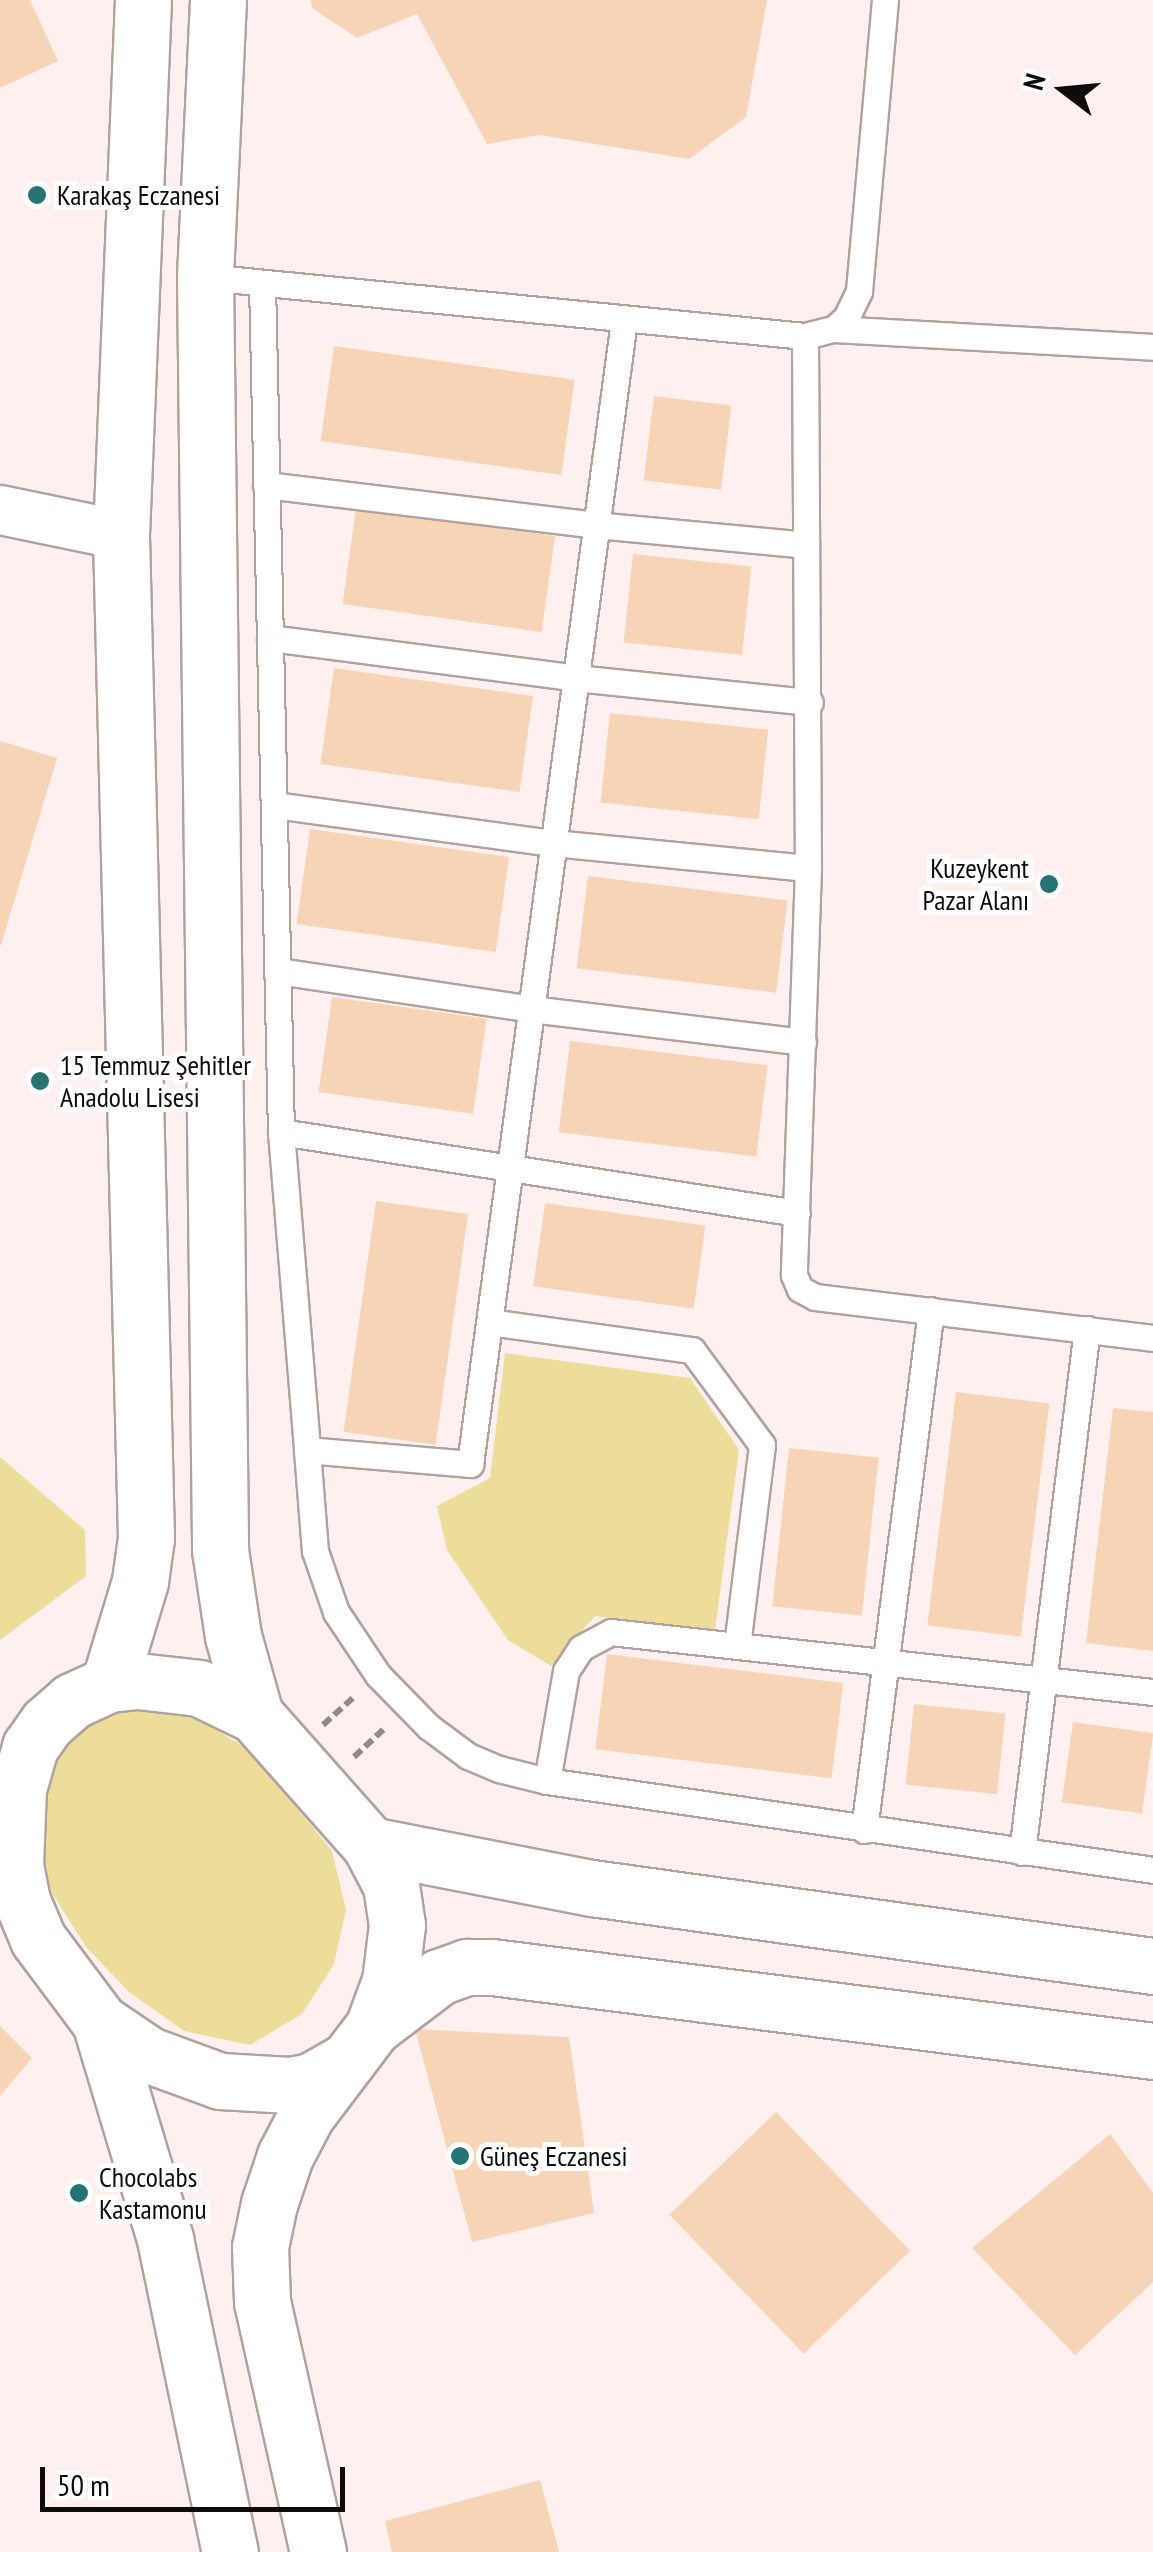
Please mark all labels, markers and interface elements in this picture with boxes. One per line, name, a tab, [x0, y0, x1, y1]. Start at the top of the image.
north arrow	[1013, 40, 1113, 140]
text: N	[1014, 69, 1054, 94]
place label: Karakaş Eczanesi	[57, 178, 220, 212]
marker: Karakaş Eczanesi	[26, 184, 48, 206]
place label: Kuzeykent Pazar Alanı	[922, 851, 1029, 917]
marker: Kuzeykent Pazar Alanı	[1038, 873, 1060, 895]
place label: 15 Temmuz Şehitler Anadolu Lisesi	[60, 1048, 252, 1114]
marker: 15 Temmuz Şehitler Anadolu Lisesi	[29, 1070, 51, 1092]
place label: Güneş Eczanesi	[480, 2139, 628, 2173]
marker: Güneş Eczanesi	[449, 2145, 471, 2167]
place label: Chocolabs Kastamonu	[99, 2160, 207, 2226]
marker: Chocolabs Kastamonu	[68, 2182, 90, 2204]
scale bar	[45, 2447, 350, 2509]
text: 50 m	[57, 2465, 110, 2504]

